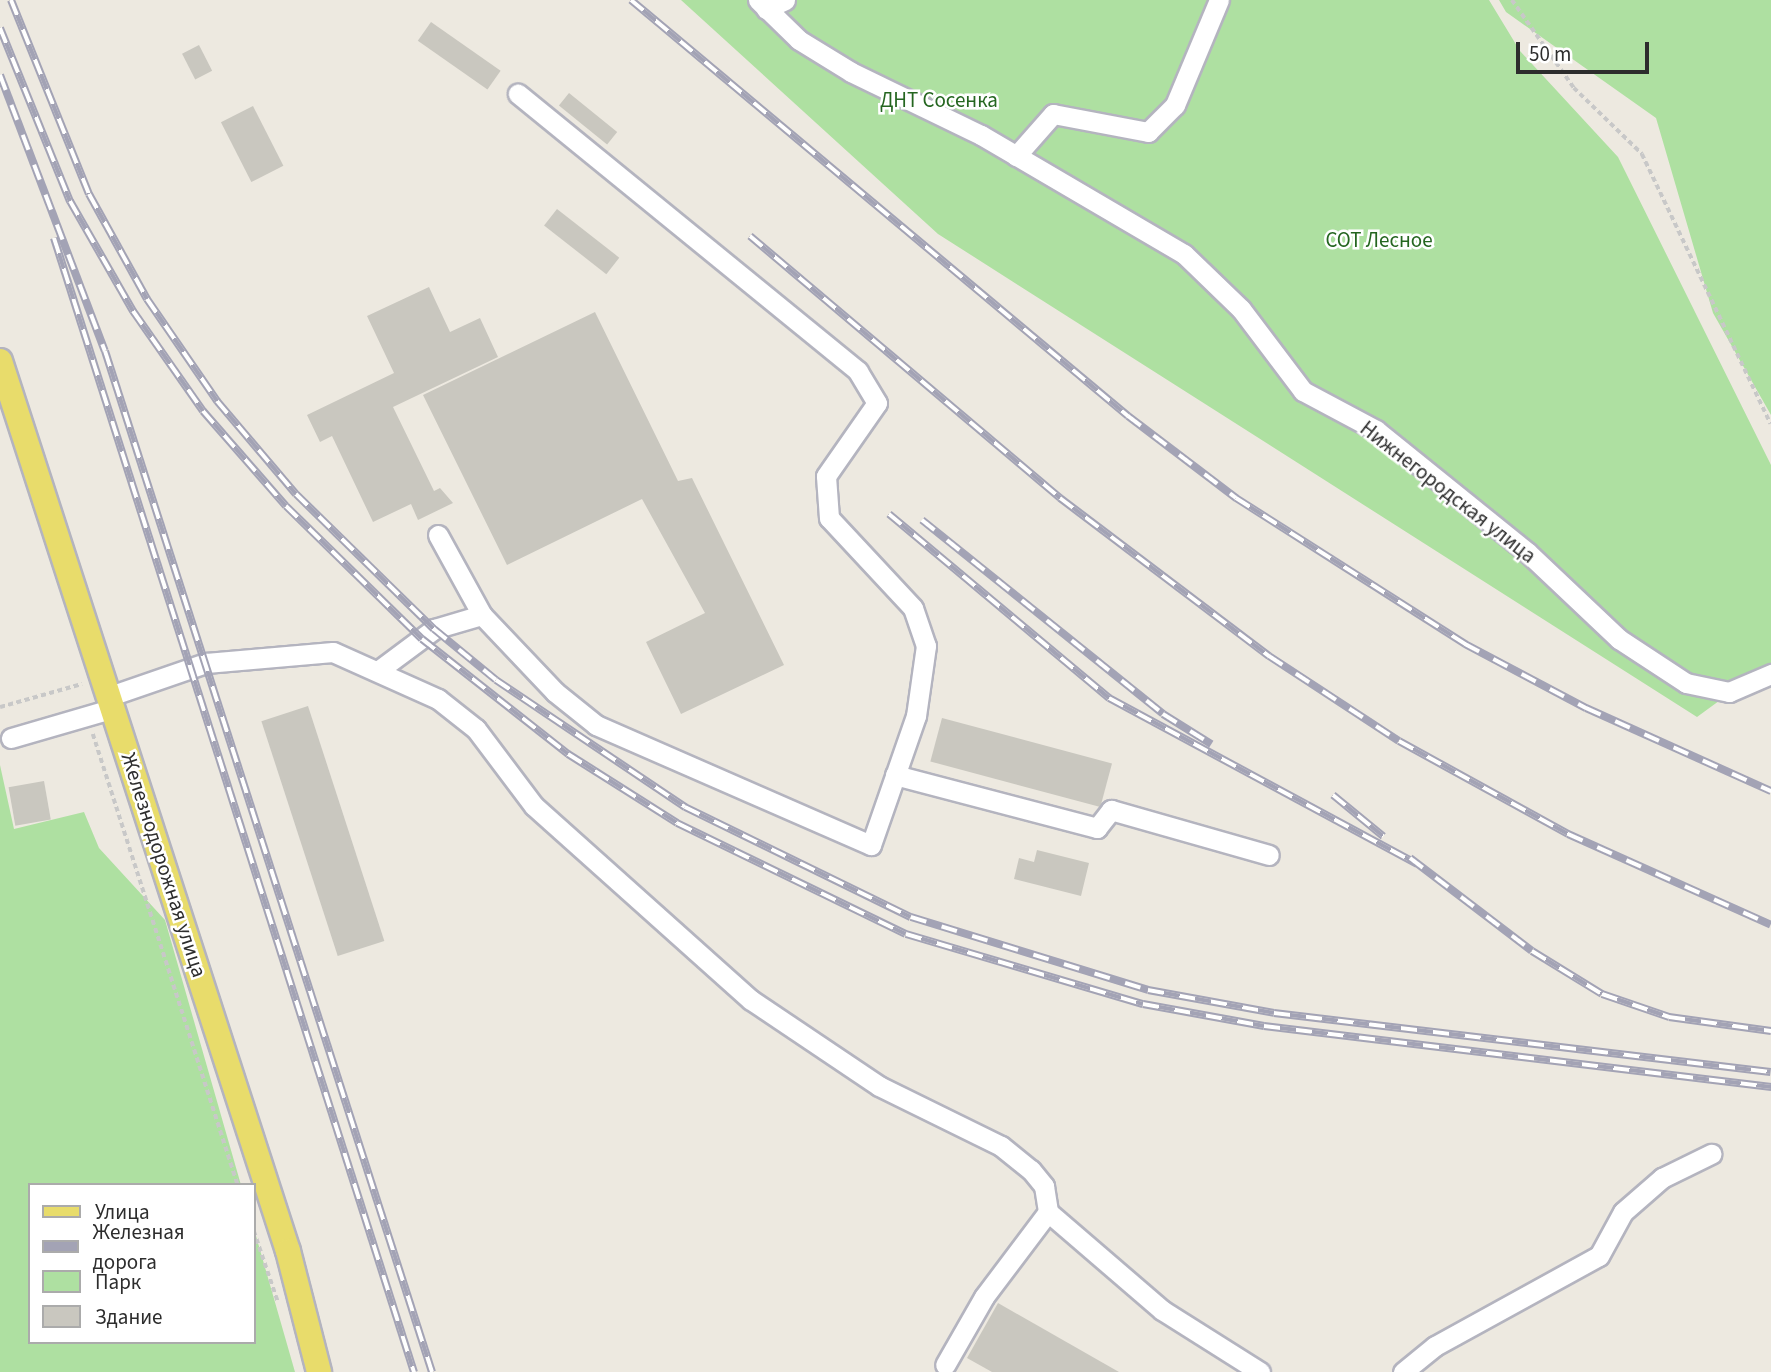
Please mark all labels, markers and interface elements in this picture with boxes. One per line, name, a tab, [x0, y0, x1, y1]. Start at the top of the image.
scale bar	[1519, 28, 1652, 72]
text: 50 m	[1529, 39, 1571, 69]
park label: ДНТ Сосенка	[880, 87, 998, 113]
park label: СОТ Лесное	[1325, 227, 1433, 253]
street label: Нижнегородская улица	[1355, 416, 1541, 568]
street label: Железнодорожная улица	[116, 750, 212, 980]
legend	[28, 1183, 256, 1344]
text: Улица	[95, 1197, 150, 1227]
text: Железная дорога	[93, 1217, 185, 1277]
text: Парк	[95, 1267, 141, 1297]
text: Здание	[95, 1302, 163, 1332]

